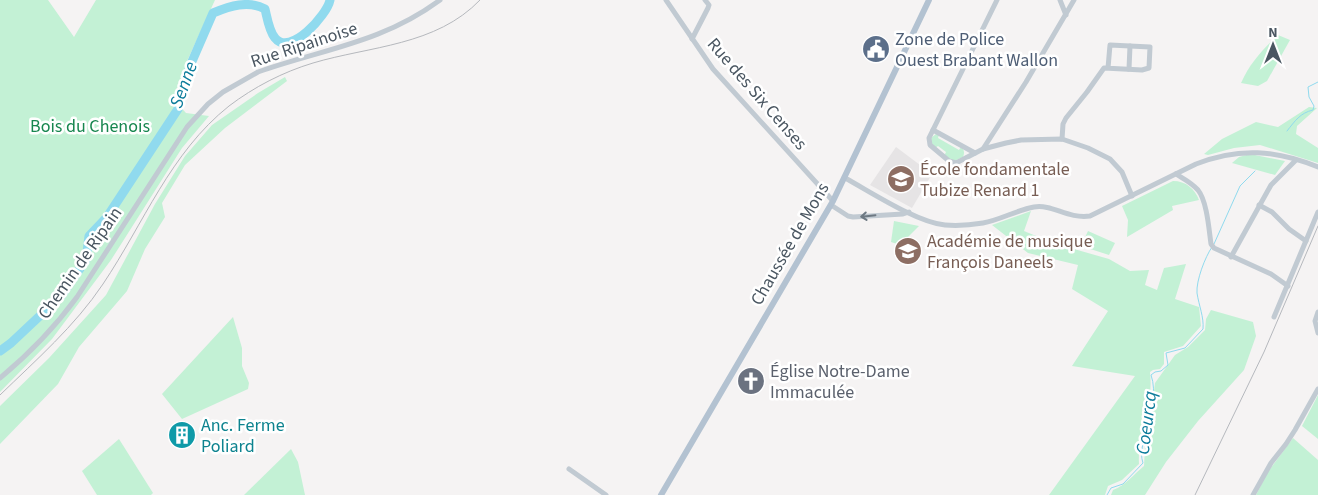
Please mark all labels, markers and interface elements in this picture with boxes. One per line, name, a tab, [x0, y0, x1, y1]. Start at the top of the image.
street label: Rue Ripainoise	[247, 16, 361, 74]
north arrow	[1248, 20, 1298, 70]
text: N	[1268, 23, 1278, 43]
place label: Zone de Police Ouest Brabant Wallon	[895, 27, 1058, 73]
street label: Rue des Six Censes	[701, 32, 813, 156]
public building icon: Zone de Police Ouest Brabant Wallon	[861, 34, 891, 64]
water label: Senne	[163, 58, 205, 112]
park label: Bois du Chenois	[30, 114, 150, 139]
place label: École fondamentale Tubize Renard 1	[920, 157, 1070, 203]
school or university icon: École fondamentale Tubize Renard 1	[886, 164, 916, 194]
street label: Chaussée de Mons	[745, 178, 835, 310]
street label: Chemin de Ripain	[32, 202, 128, 324]
one-way arrow	[861, 211, 877, 221]
place label: Académie de musique François Daneels	[927, 229, 1093, 275]
school or university icon: Académie de musique François Daneels	[893, 236, 923, 266]
place label: Église Notre-Dame Immaculée	[770, 359, 910, 405]
church icon: Église Notre-Dame Immaculée	[736, 366, 766, 396]
water label: Coeurcq	[1130, 390, 1164, 456]
place label: Anc. Ferme Poliard	[201, 413, 285, 459]
building icon: Anc. Ferme Poliard	[167, 420, 197, 450]

